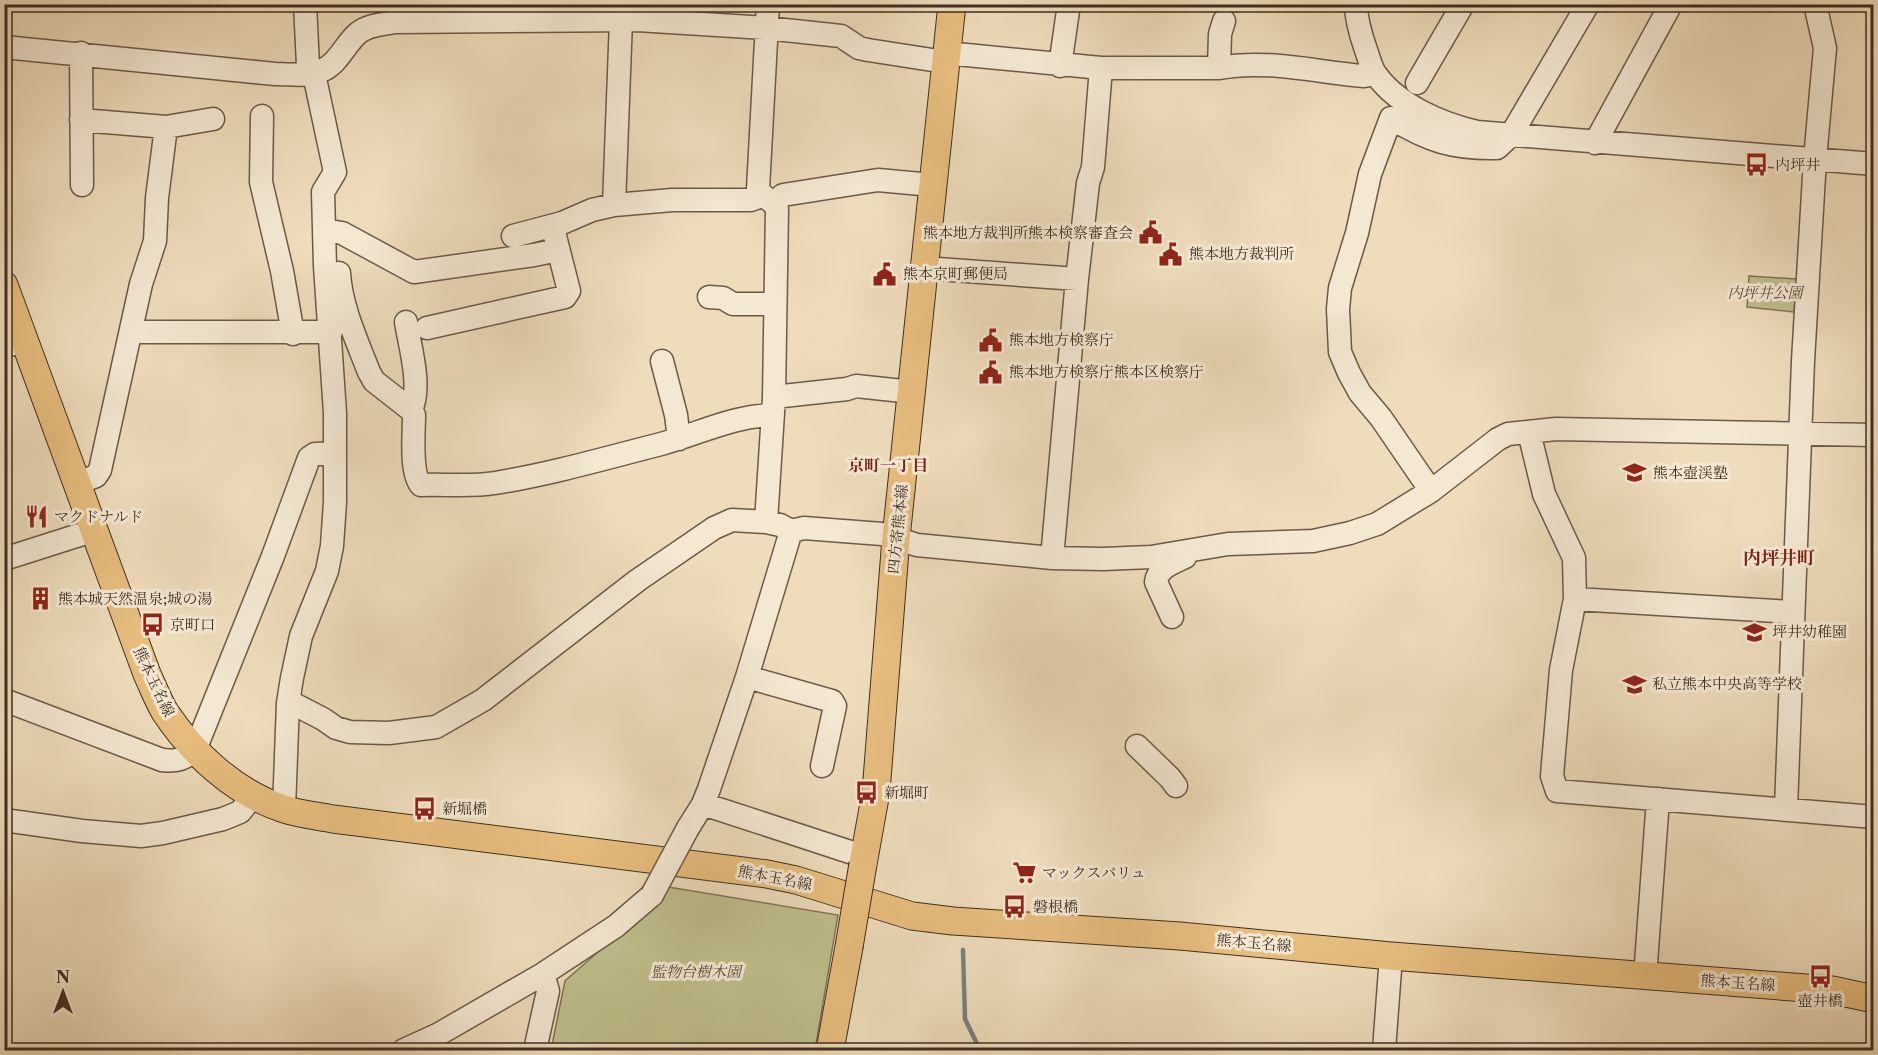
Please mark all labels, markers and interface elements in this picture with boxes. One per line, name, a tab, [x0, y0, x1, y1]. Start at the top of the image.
bus stop icon: 内坪井	[1744, 152, 1770, 178]
place label: 内坪井	[1775, 155, 1820, 174]
public building icon: 熊本地方裁判所熊本検察審査会	[1138, 220, 1164, 246]
place label: 熊本地方裁判所熊本検察審査会	[923, 223, 1133, 242]
public building icon: 熊本地方裁判所	[1158, 241, 1184, 267]
place label: 熊本地方裁判所	[1189, 244, 1294, 263]
public building icon: 熊本京町郵便局	[872, 261, 898, 287]
place label: 熊本京町郵便局	[903, 264, 1008, 283]
park label: 内坪井公園	[1727, 283, 1805, 302]
public building icon: 熊本地方検察庁	[978, 327, 1004, 353]
place label: 熊本地方検察庁	[1009, 330, 1114, 349]
public building icon: 熊本地方検察庁熊本区検察庁	[978, 359, 1004, 385]
place label: 熊本地方検察庁熊本区検察庁	[1009, 362, 1204, 381]
district label: 京町一丁目	[848, 455, 928, 475]
school or university icon: 熊本壺渓塾	[1622, 460, 1648, 486]
place label: 熊本壺渓塾	[1653, 463, 1728, 482]
street label: 四方寄熊本線	[883, 483, 912, 575]
restaurant icon: マクドナルド	[23, 504, 49, 530]
place label: マクドナルド	[54, 507, 143, 526]
district label: 内坪井町	[1743, 547, 1815, 569]
building icon: 熊本城天然温泉;城の湯	[27, 586, 53, 612]
place label: 熊本城天然温泉;城の湯	[58, 589, 212, 608]
bus stop icon: 京町口	[139, 612, 165, 638]
place label: 京町口	[170, 615, 215, 634]
school or university icon: 坪井幼稚園	[1741, 619, 1767, 645]
place label: 坪井幼稚園	[1772, 622, 1847, 641]
street label: 熊本玉名線	[130, 644, 179, 720]
school or university icon: 私立熊本中央高等学校	[1621, 671, 1647, 697]
place label: 私立熊本中央高等学校	[1652, 674, 1802, 693]
bus stop icon: 新堀町	[853, 780, 879, 806]
place label: 新堀町	[884, 783, 929, 802]
bus stop icon: 新堀橋	[411, 796, 437, 822]
place label: 新堀橋	[442, 799, 487, 818]
supermarket icon: マックスバリュ	[1011, 860, 1037, 886]
street label: 熊本玉名線	[736, 861, 814, 894]
place label: マックスバリュ	[1042, 863, 1146, 882]
bus stop icon: 磐根橋	[1002, 894, 1028, 920]
place label: 磐根橋	[1033, 897, 1078, 916]
street label: 熊本玉名線	[1216, 930, 1292, 955]
north arrow	[33, 962, 93, 1022]
park label: 監物台樹木園	[651, 962, 744, 981]
bus stop icon: 壺井橋	[1807, 964, 1833, 990]
text: N	[56, 967, 70, 987]
street label: 熊本玉名線	[1700, 970, 1776, 995]
place label: 壺井橋	[1797, 991, 1843, 1010]

